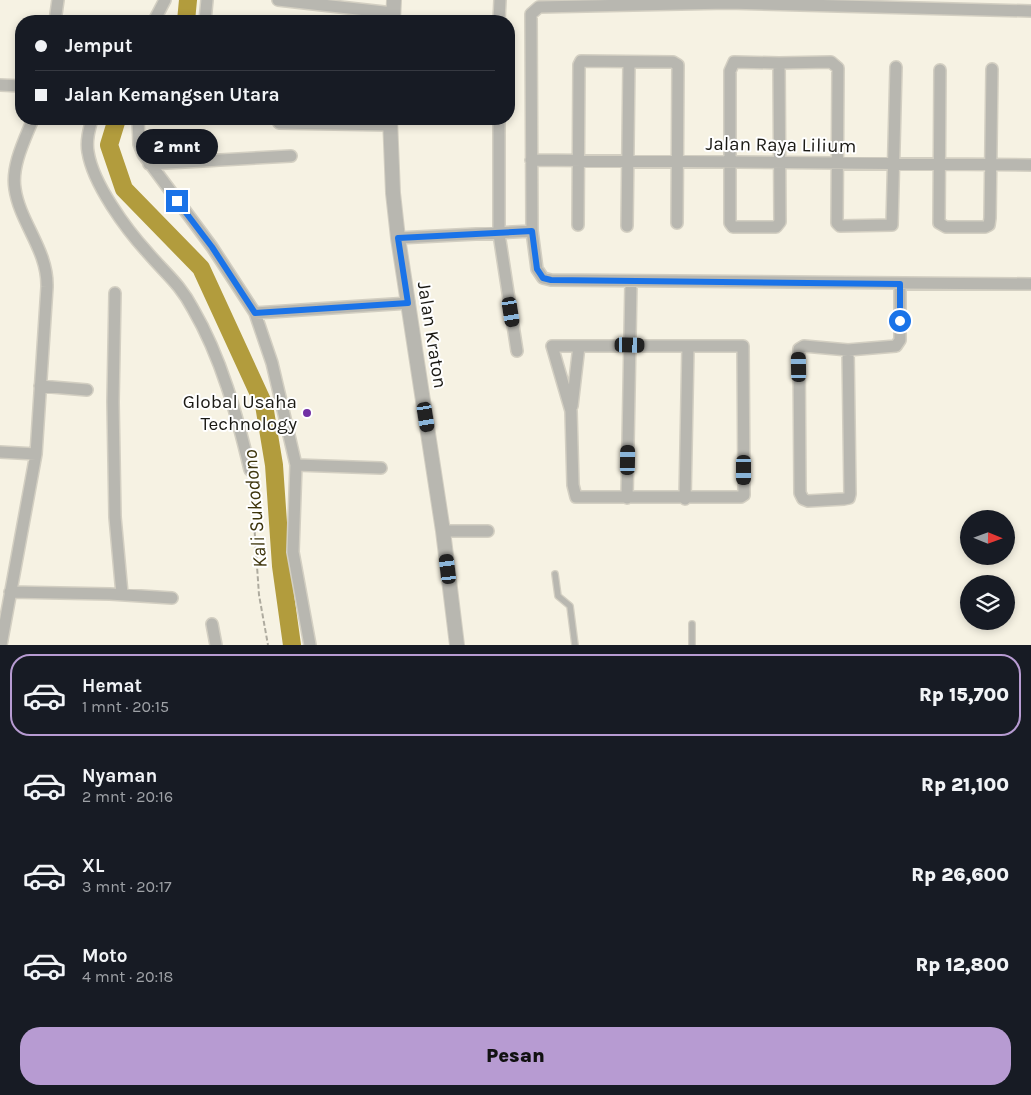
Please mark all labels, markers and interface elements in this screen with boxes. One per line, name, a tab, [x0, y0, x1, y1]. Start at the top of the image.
text: Jemput	[65, 35, 133, 57]
text: Jalan Kemangsen Utara	[65, 84, 280, 106]
callout: 2 mnt	[136, 128, 218, 164]
street label: Jalan Raya Lilium	[706, 133, 856, 157]
text: 2 mnt	[154, 137, 200, 156]
route end	[166, 190, 188, 212]
street label: Jalan Kraton	[413, 280, 451, 390]
car	[501, 296, 520, 328]
route start	[889, 310, 911, 332]
car	[614, 337, 645, 353]
car	[791, 352, 806, 382]
place label: Global Usaha Technology	[183, 391, 297, 435]
car	[416, 401, 435, 433]
marker: Global Usaha Technology	[301, 407, 313, 419]
car	[620, 445, 635, 475]
water label: Kali Sukodono	[238, 449, 272, 569]
car	[736, 455, 751, 485]
north arrow	[960, 510, 1015, 565]
map controls	[960, 510, 1015, 630]
car	[438, 553, 457, 585]
button: layers	[960, 575, 1015, 630]
icon: car	[22, 673, 67, 718]
text: Hemat	[82, 675, 142, 697]
text: Rp 15,700	[919, 684, 1009, 706]
text: 1 mnt · 20:15	[82, 697, 169, 716]
icon: car	[22, 763, 67, 808]
text: Nyaman	[82, 765, 157, 787]
text: Rp 21,100	[921, 774, 1009, 796]
text: 2 mnt · 20:16	[82, 787, 173, 806]
icon: car	[22, 853, 67, 898]
text: XL	[82, 855, 104, 877]
text: Rp 26,600	[911, 864, 1009, 886]
text: 3 mnt · 20:17	[82, 877, 172, 896]
icon: car	[22, 943, 67, 988]
text: Moto	[82, 945, 128, 967]
text: Rp 12,800	[915, 954, 1009, 976]
text: 4 mnt · 20:18	[82, 967, 173, 986]
button: Pesan	[20, 1027, 1011, 1085]

